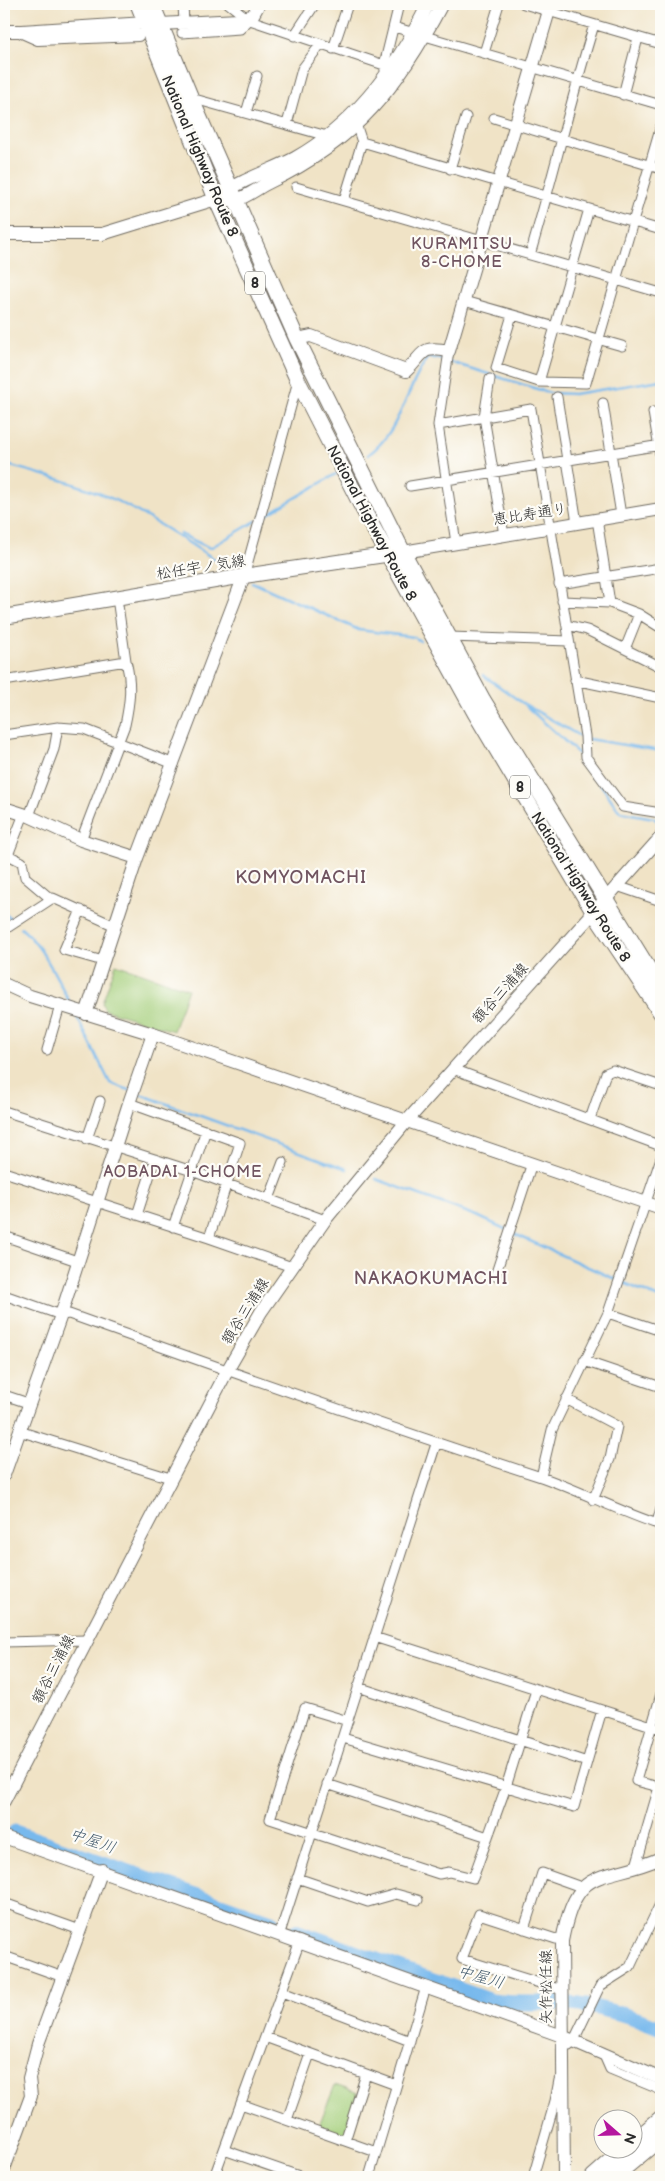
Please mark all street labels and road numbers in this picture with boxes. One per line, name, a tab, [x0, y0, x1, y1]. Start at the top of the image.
street label: National Highway Route 8	[157, 73, 242, 240]
road number: 8	[245, 272, 265, 294]
street label: National Highway Route 8	[322, 442, 421, 605]
street label: 恵比寿通り	[492, 499, 569, 530]
street label: 松任宇ノ気線	[155, 551, 247, 584]
road number: 8	[510, 776, 530, 799]
street label: National Highway Route 8	[527, 809, 635, 966]
street label: 額谷三浦線	[468, 959, 533, 1028]
street label: 額谷三浦線	[217, 1274, 273, 1348]
street label: 額谷三浦線	[28, 1631, 79, 1707]
street label: 矢作松任線	[537, 1949, 556, 2025]

